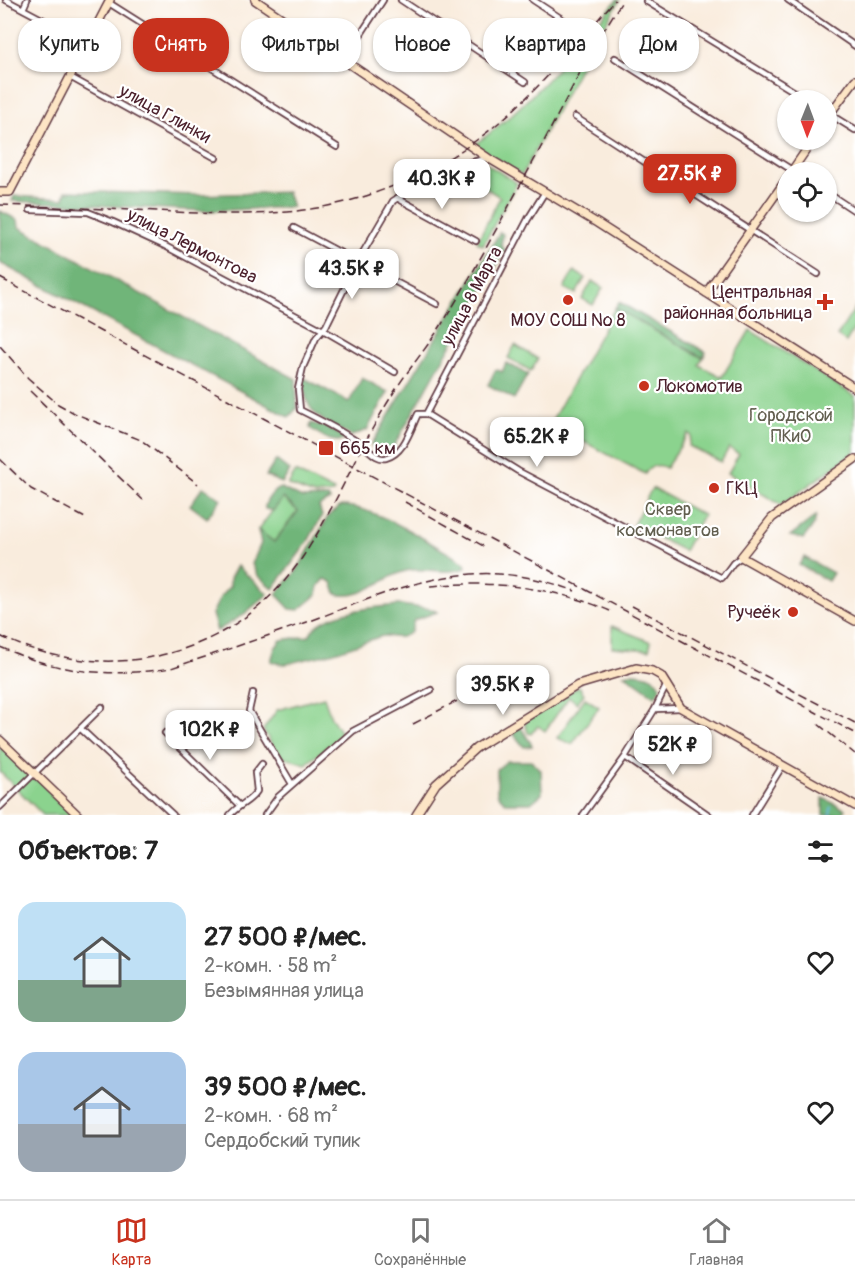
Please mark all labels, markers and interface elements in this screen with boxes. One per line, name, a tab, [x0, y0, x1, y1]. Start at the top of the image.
chip: Купить	[18, 18, 121, 72]
chip: Снять	[133, 18, 229, 72]
chip: Фильтры	[241, 18, 361, 72]
chip: Новое	[373, 18, 471, 72]
chip: Квартира	[483, 18, 607, 72]
chip: Дом	[619, 18, 699, 72]
street label: улица Глинки	[114, 79, 215, 149]
north arrow	[777, 90, 837, 150]
map controls	[777, 90, 837, 222]
pin: 27.5K ₽	[635, 154, 745, 205]
pin: 40.3K ₽	[387, 159, 497, 210]
text: 27.5K ₽	[657, 161, 723, 186]
button: locate	[777, 162, 837, 222]
text: 40.3K ₽	[407, 166, 477, 191]
street label: улица Лермонтова	[122, 203, 261, 289]
street label: улица 8 Марта	[436, 243, 508, 350]
pin: 43.5K ₽	[297, 249, 407, 300]
text: 43.5K ₽	[319, 256, 385, 281]
place label: Центральная районная больница	[664, 281, 812, 325]
marker: МОУ СОШ № 8	[561, 293, 575, 307]
marker: Центральная районная больница	[816, 293, 834, 311]
place label: МОУ СОШ № 8	[510, 309, 626, 332]
place label: Локомотив	[655, 375, 743, 398]
marker: Локомотив	[637, 379, 651, 393]
park label: Городской ПКиО	[749, 404, 833, 448]
pin: 65.2K ₽	[482, 417, 592, 468]
text: 65.2K ₽	[504, 424, 570, 449]
place label: 665 км	[340, 437, 396, 460]
marker: 665 км	[317, 439, 335, 457]
place label: ГКЦ	[726, 477, 758, 500]
marker: ГКЦ	[707, 481, 721, 495]
park label: Сквер космонавтов	[616, 498, 720, 542]
place label: Ручеёк	[727, 601, 781, 624]
marker: Ручеёк	[786, 605, 800, 619]
pin: 39.5K ₽	[448, 665, 558, 716]
text: 39.5K ₽	[470, 672, 536, 697]
pin: 102K ₽	[161, 710, 259, 761]
text: 102K ₽	[179, 717, 241, 742]
pin: 52K ₽	[631, 725, 715, 776]
text: 52K ₽	[648, 732, 698, 757]
text: Объектов: 7	[18, 835, 158, 867]
icon: filters	[804, 835, 837, 868]
text: 27 500 ₽/мес.	[204, 921, 367, 953]
icon: home	[66, 926, 138, 998]
icon: heart	[804, 946, 837, 979]
text: 2-комн. · 58 m²	[204, 953, 337, 978]
text: Безымянная улица	[204, 978, 364, 1003]
text: 39 500 ₽/мес.	[204, 1071, 367, 1103]
icon: home	[66, 1076, 138, 1148]
icon: heart	[804, 1096, 837, 1129]
text: 2-комн. · 68 m²	[204, 1103, 338, 1128]
text: Сердобский тупик	[204, 1128, 361, 1153]
tab: Карта	[111, 1214, 151, 1270]
tab: Сохранённые	[374, 1214, 466, 1270]
tab: Главная	[689, 1214, 744, 1270]

